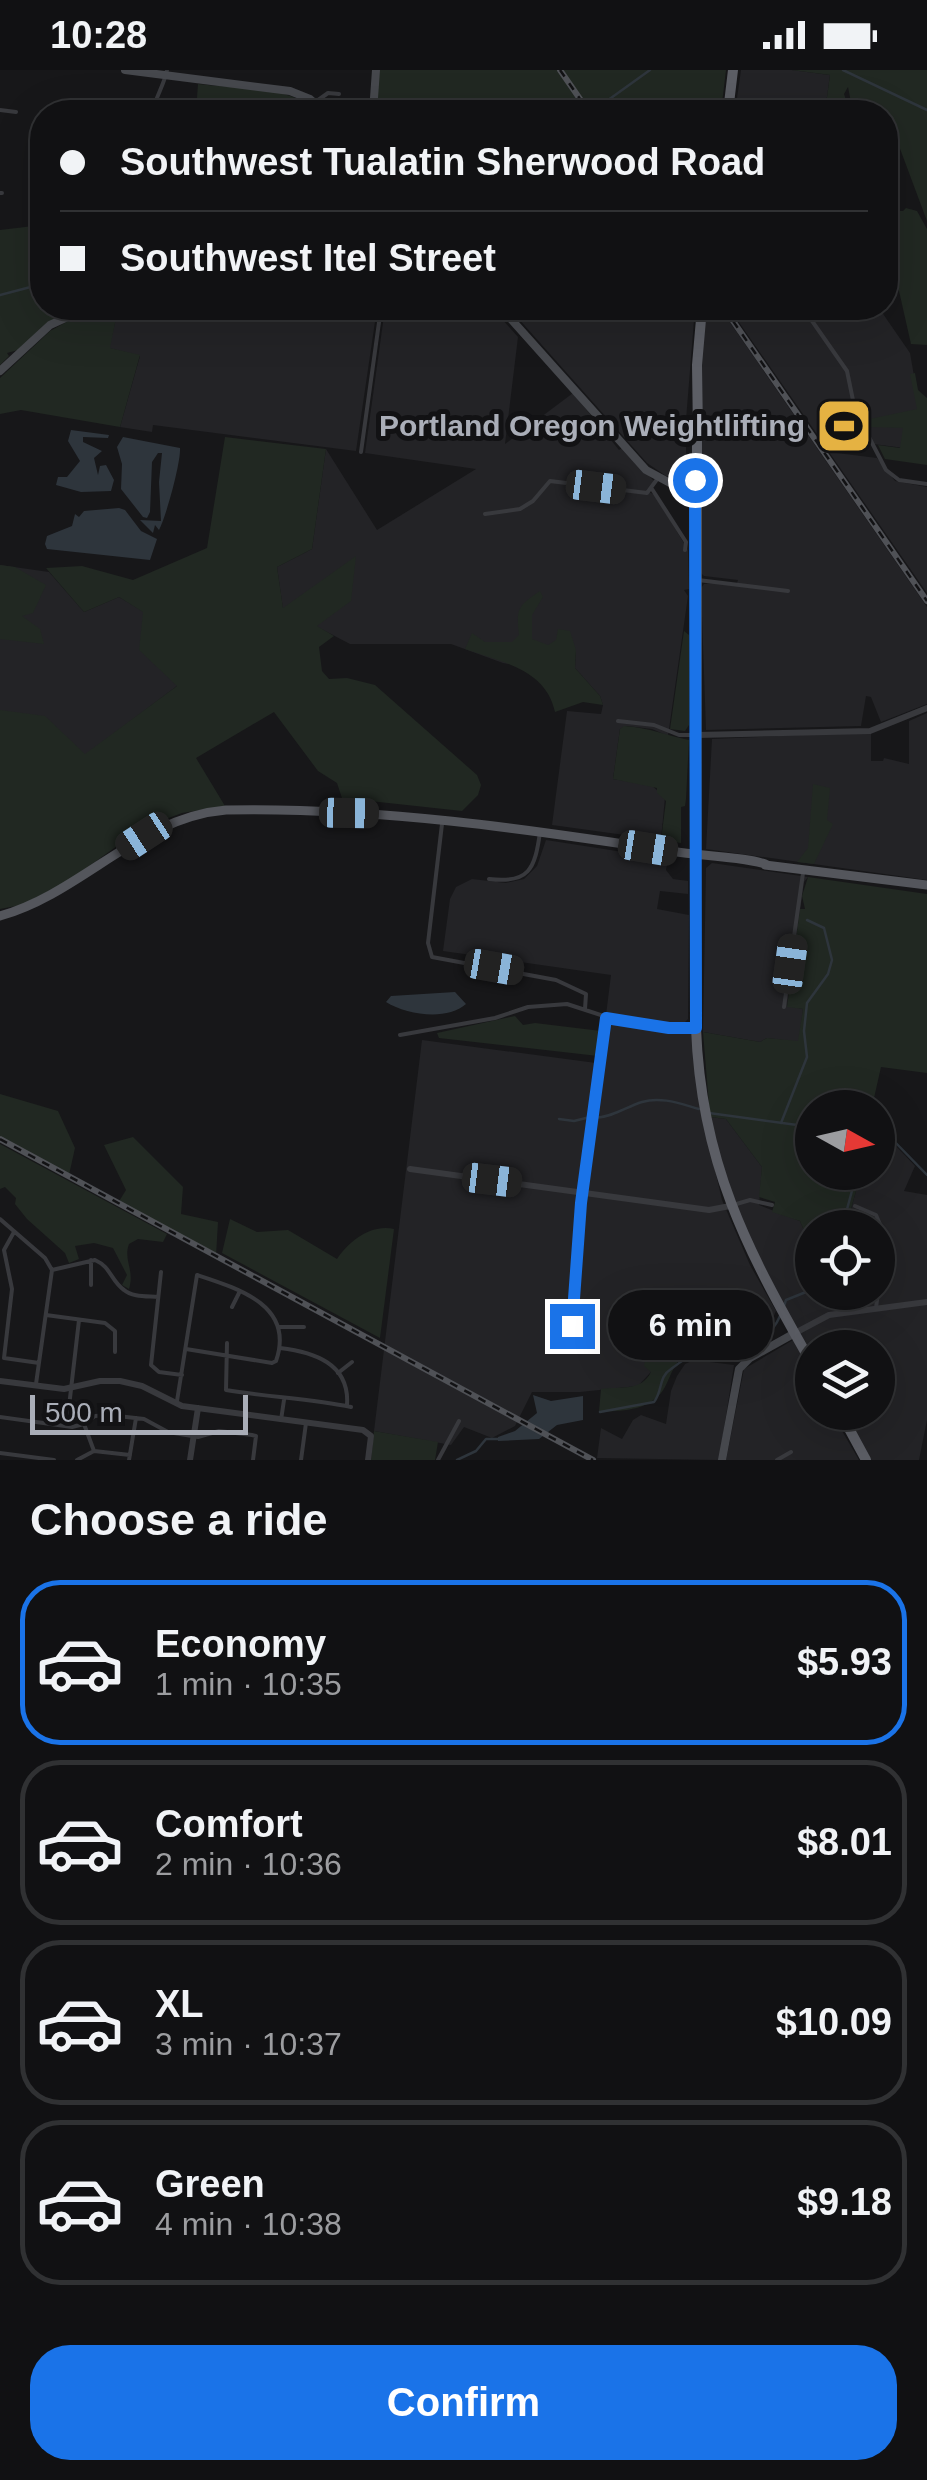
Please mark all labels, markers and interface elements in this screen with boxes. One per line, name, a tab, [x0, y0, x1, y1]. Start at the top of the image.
text: 10:28	[50, 14, 147, 56]
text: Southwest Tualatin Sherwood Road	[120, 141, 765, 183]
text: Southwest Itel Street	[120, 237, 496, 279]
sports icon: Portland Oregon Weightlifting	[814, 396, 874, 456]
place label: Portland Oregon Weightlifting	[379, 409, 805, 442]
route start	[673, 458, 718, 503]
car	[564, 468, 628, 506]
car	[319, 797, 379, 829]
car	[111, 807, 177, 865]
car	[616, 828, 680, 868]
car	[771, 932, 809, 996]
car	[462, 947, 526, 987]
north arrow	[795, 1090, 895, 1190]
map controls	[795, 1090, 895, 1430]
car	[460, 1161, 524, 1199]
button: locate	[795, 1210, 895, 1310]
callout: 6 min	[607, 1291, 772, 1361]
route end	[550, 1304, 595, 1349]
text: 6 min	[649, 1307, 732, 1343]
button: layers	[795, 1330, 895, 1430]
scale bar	[30, 1390, 248, 1434]
text: 500 m	[45, 1397, 123, 1428]
text: Choose a ride	[30, 1494, 328, 1545]
icon: car	[35, 1618, 125, 1708]
text: Economy	[155, 1623, 326, 1665]
text: $5.93	[797, 1641, 892, 1683]
text: 1 min · 10:35	[155, 1666, 342, 1702]
icon: car	[35, 1798, 125, 1888]
text: Comfort	[155, 1803, 303, 1845]
text: $8.01	[797, 1821, 892, 1863]
text: 2 min · 10:36	[155, 1846, 342, 1882]
icon: car	[35, 1978, 125, 2068]
text: XL	[155, 1983, 204, 2025]
text: $10.09	[776, 2001, 892, 2043]
text: 3 min · 10:37	[155, 2026, 342, 2062]
icon: car	[35, 2158, 125, 2248]
text: Green	[155, 2163, 265, 2205]
text: $9.18	[797, 2181, 892, 2223]
text: 4 min · 10:38	[155, 2206, 342, 2242]
button: Confirm	[30, 2345, 897, 2460]

